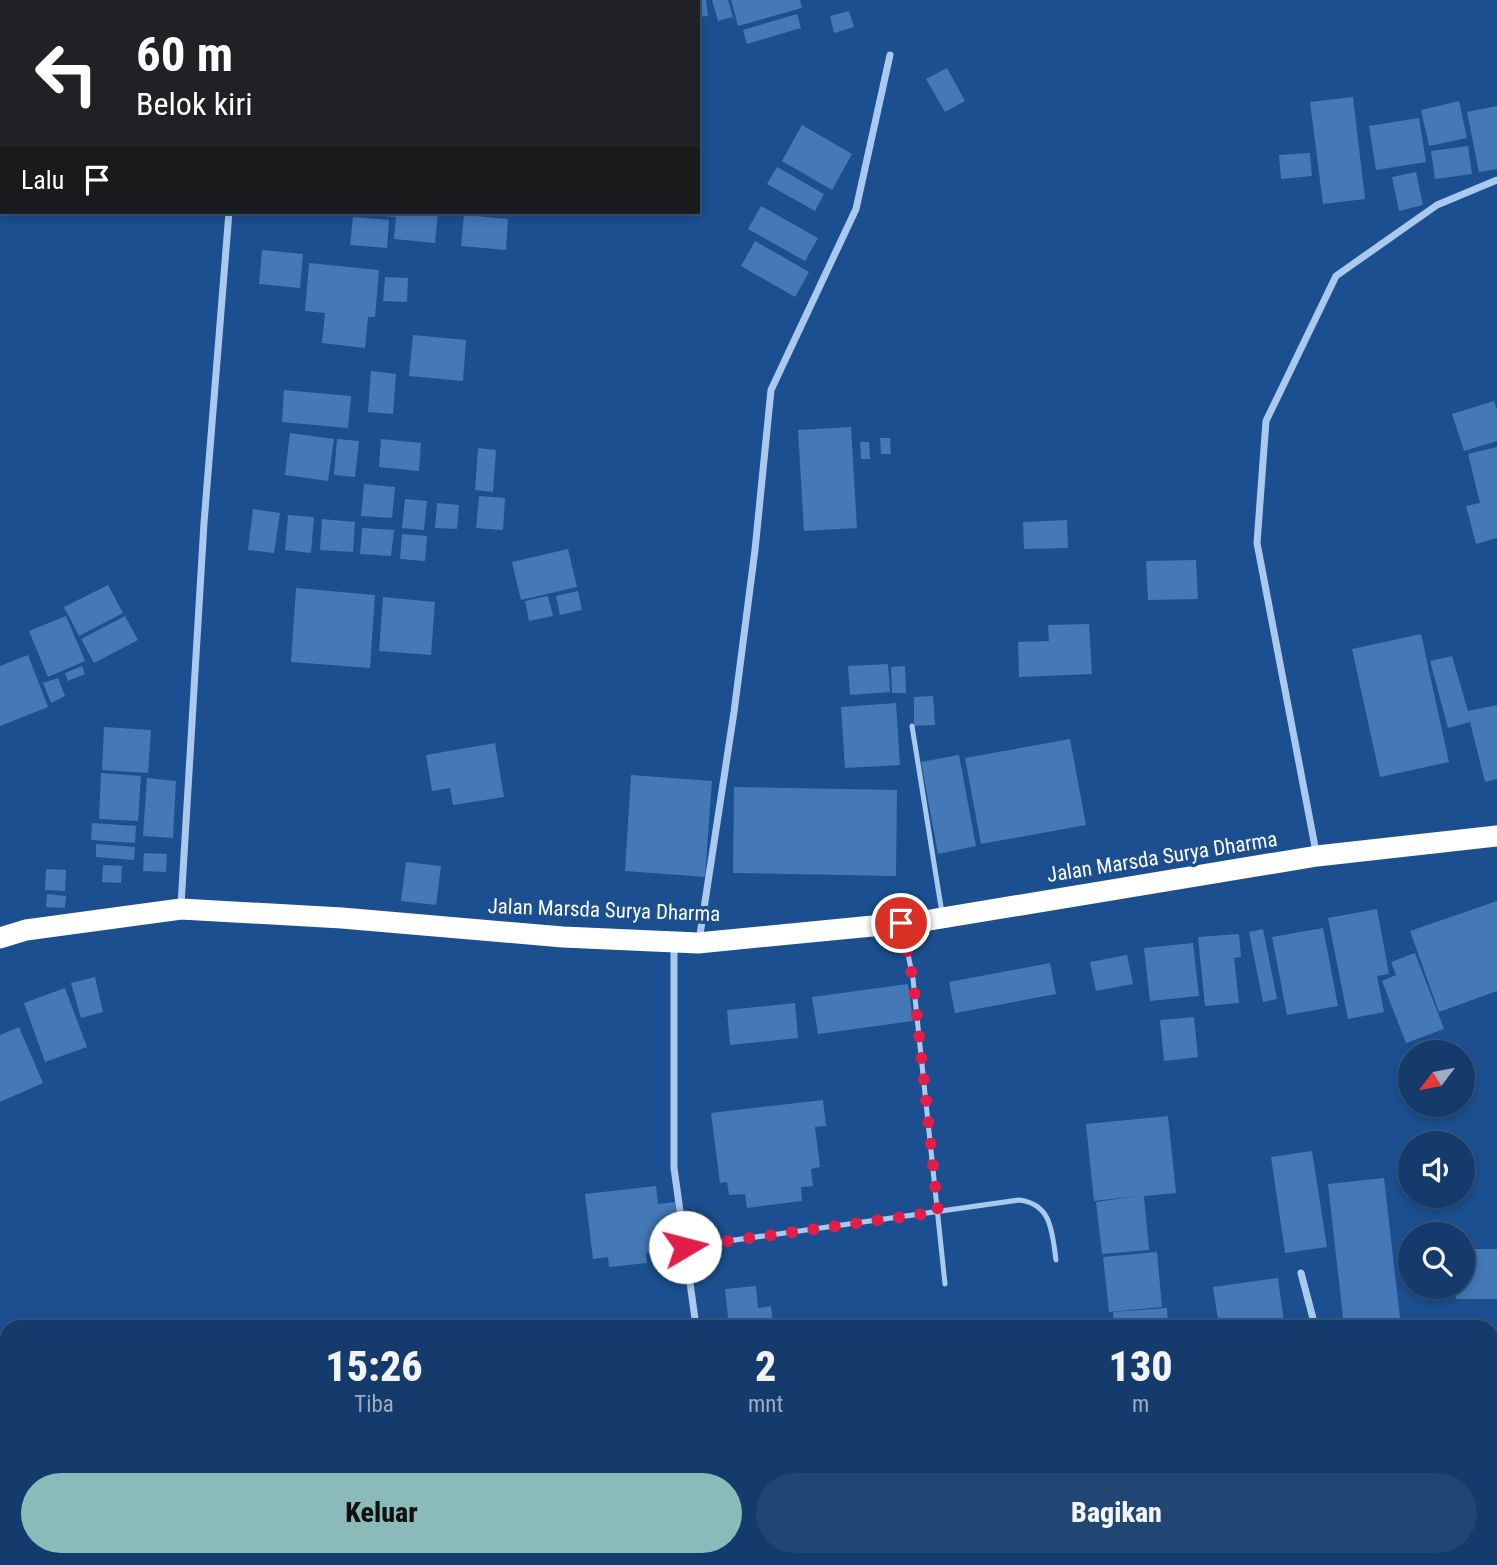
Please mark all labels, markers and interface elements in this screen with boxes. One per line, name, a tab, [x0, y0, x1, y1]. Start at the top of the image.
text: 60 m	[136, 26, 233, 83]
icon: left	[21, 28, 112, 119]
text: Belok kiri	[136, 85, 253, 123]
icon: arrive	[78, 161, 116, 199]
text: Lalu	[21, 165, 64, 195]
street label: Jalan Marsda Surya Dharma	[1045, 827, 1279, 887]
pin	[871, 893, 931, 953]
street label: Jalan Marsda Surya Dharma	[487, 894, 721, 926]
icon: arrive	[882, 904, 920, 942]
north arrow	[1398, 1040, 1475, 1116]
map controls	[1398, 1040, 1475, 1299]
button: sound	[1398, 1131, 1475, 1208]
position arrow	[648, 1210, 722, 1284]
button: search	[1398, 1222, 1475, 1299]
text: 15:26	[325, 1342, 423, 1391]
text: 2	[755, 1342, 776, 1391]
text: 130	[1109, 1342, 1173, 1391]
text: Tiba	[354, 1391, 394, 1418]
text: mnt	[748, 1391, 783, 1418]
text: m	[1132, 1391, 1149, 1418]
button: Keluar	[21, 1473, 742, 1553]
button: Bagikan	[756, 1473, 1477, 1553]

